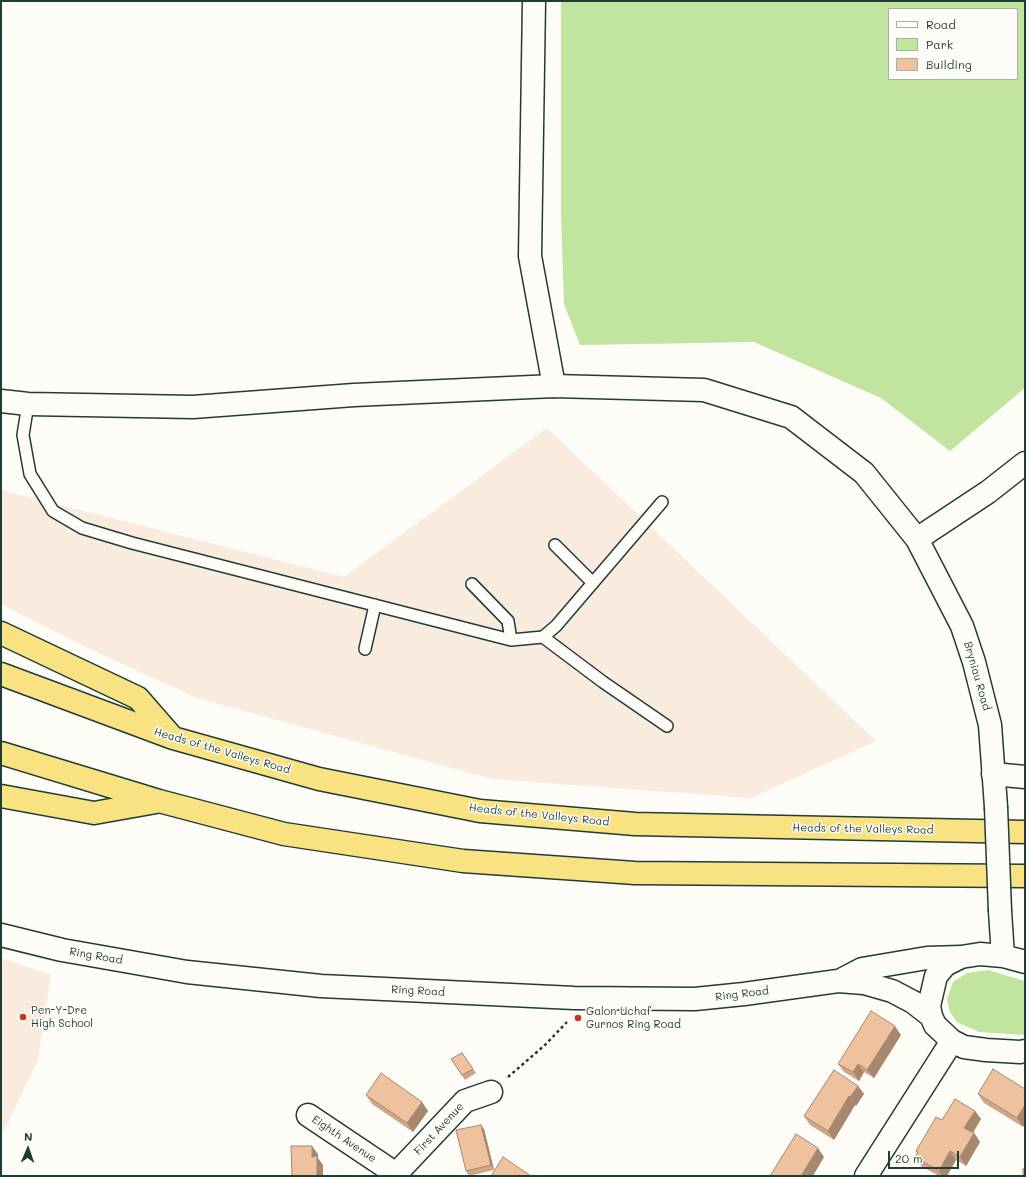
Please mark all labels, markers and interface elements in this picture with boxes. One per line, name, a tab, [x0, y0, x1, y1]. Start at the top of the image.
legend	[888, 8, 1018, 80]
text: Road	[926, 16, 956, 32]
text: Park	[926, 36, 953, 52]
text: Building	[926, 56, 972, 72]
street label: Bryniau Road	[961, 640, 993, 712]
street label: Heads of the Valleys Road	[152, 725, 292, 777]
street label: Heads of the Valleys Road	[468, 801, 610, 829]
street label: Heads of the Valleys Road	[792, 821, 934, 837]
street label: Ring Road	[68, 945, 124, 967]
street label: Ring Road	[391, 983, 445, 999]
street label: Ring Road	[714, 984, 770, 1004]
place label: Pen-Y-Dre High School	[31, 1004, 93, 1030]
place label: Galon Uchaf Gurnos Ring Road	[586, 1005, 681, 1031]
marker: Pen-Y-Dre High School	[18, 1012, 28, 1022]
marker: Galon Uchaf Gurnos Ring Road	[573, 1013, 583, 1023]
street label: First Avenue	[411, 1100, 467, 1158]
street label: Eighth Avenue	[309, 1113, 379, 1165]
north arrow	[8, 1129, 48, 1169]
text: N	[24, 1129, 33, 1144]
scale bar	[890, 1143, 961, 1169]
text: 20 m	[895, 1150, 923, 1166]

